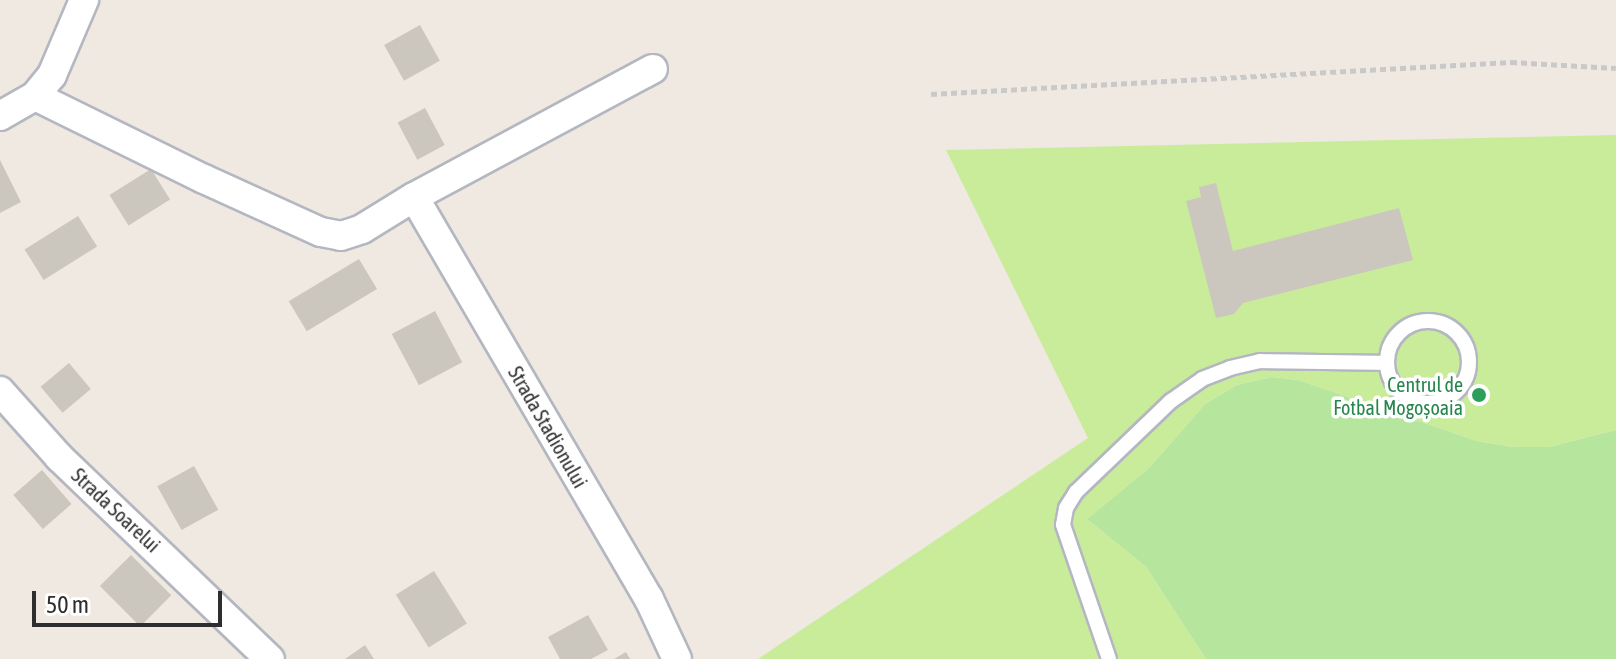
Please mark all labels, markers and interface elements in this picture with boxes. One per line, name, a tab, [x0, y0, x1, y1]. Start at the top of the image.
street label: Strada Stadionului	[504, 362, 592, 492]
place label: Centrul de Fotbal Mogoșoaia	[1333, 372, 1463, 419]
marker: Centrul de Fotbal Mogoșoaia	[1470, 386, 1488, 404]
street label: Strada Soarelui	[67, 463, 165, 557]
scale bar	[36, 575, 226, 625]
text: 50 m	[46, 591, 89, 618]

